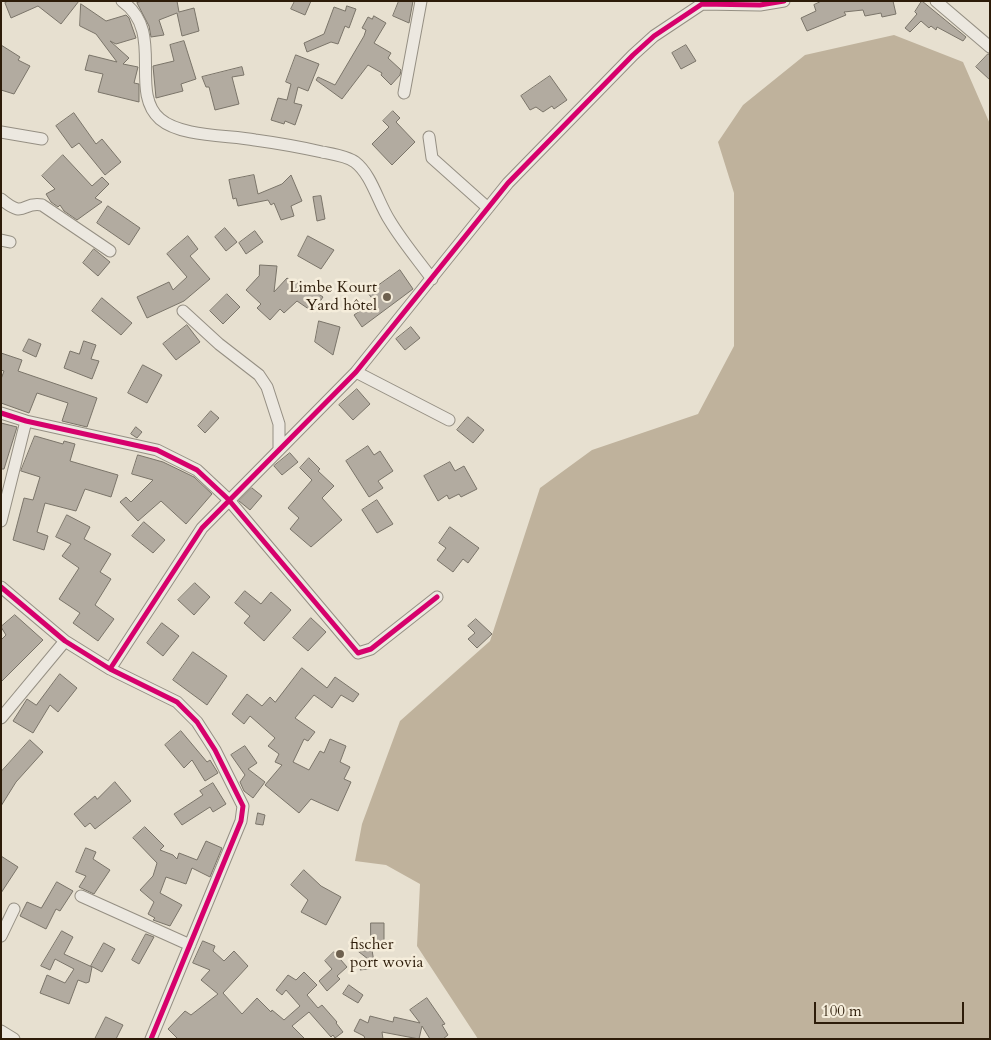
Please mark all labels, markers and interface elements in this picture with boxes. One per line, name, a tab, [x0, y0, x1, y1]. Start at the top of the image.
place label: Limbe Kourt Yard hôtel	[289, 278, 377, 316]
marker: Limbe Kourt Yard hôtel	[381, 291, 393, 303]
place label: fischer port wovia	[350, 935, 423, 973]
marker: fischer port wovia	[334, 948, 346, 960]
scale bar	[816, 992, 966, 1024]
text: 100 m	[822, 1001, 862, 1021]

